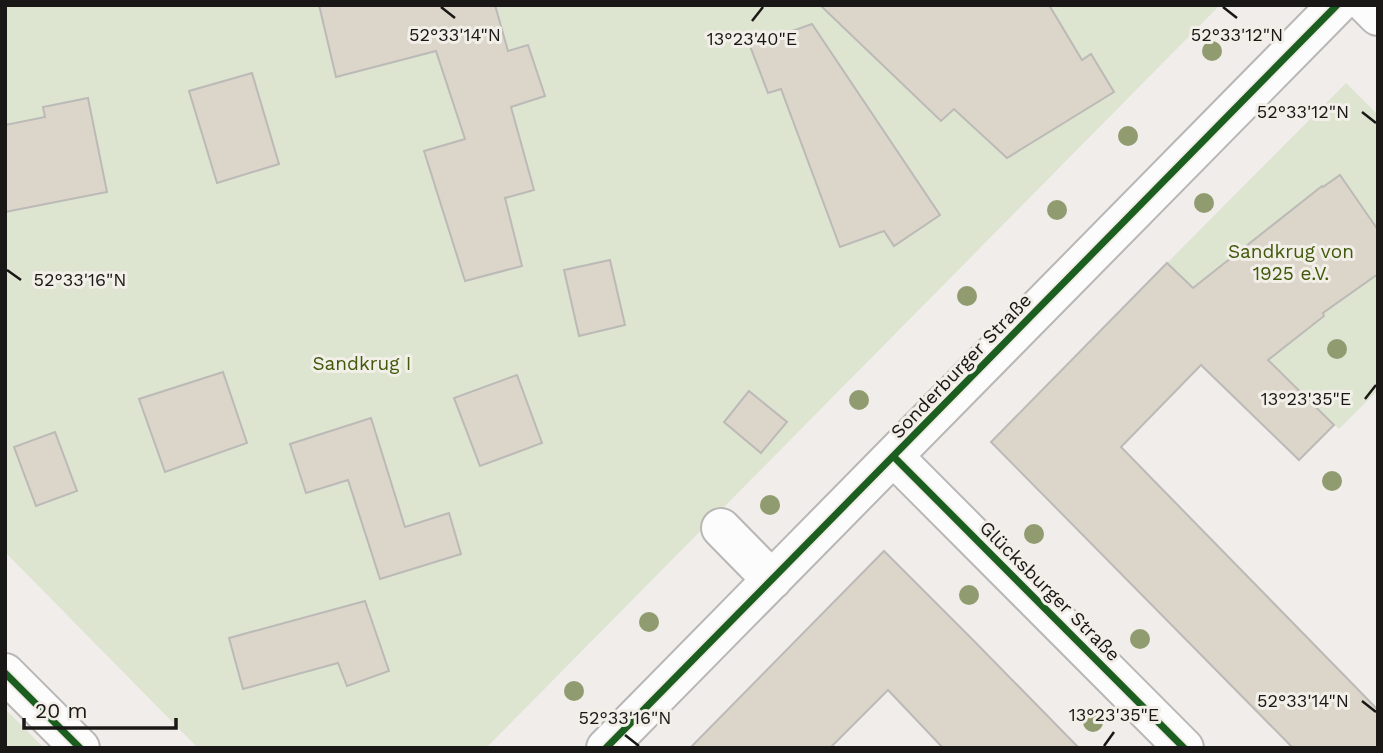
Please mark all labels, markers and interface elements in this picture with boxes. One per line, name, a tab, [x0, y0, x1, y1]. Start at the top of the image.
text: 52°33'14"N	[409, 24, 501, 45]
text: 52°33'12"N	[1191, 24, 1283, 45]
text: 13°23'40"E	[707, 28, 797, 49]
text: 52°33'12"N	[1257, 101, 1349, 122]
park label: Sandkrug von 1925 e.V.	[1228, 240, 1354, 285]
text: 52°33'16"N	[34, 269, 126, 290]
street label: Sonderburger Straße	[886, 289, 1036, 443]
park label: Sandkrug I	[313, 352, 411, 375]
text: 13°23'35"E	[1261, 388, 1351, 409]
street label: Glücksburger Straße	[975, 516, 1125, 666]
scale bar	[24, 686, 177, 730]
text: 52°33'14"N	[1257, 690, 1349, 711]
text: 20 m	[35, 698, 87, 723]
text: 13°23'35"E	[1069, 704, 1159, 725]
text: 52°33'16"N	[579, 707, 671, 728]

